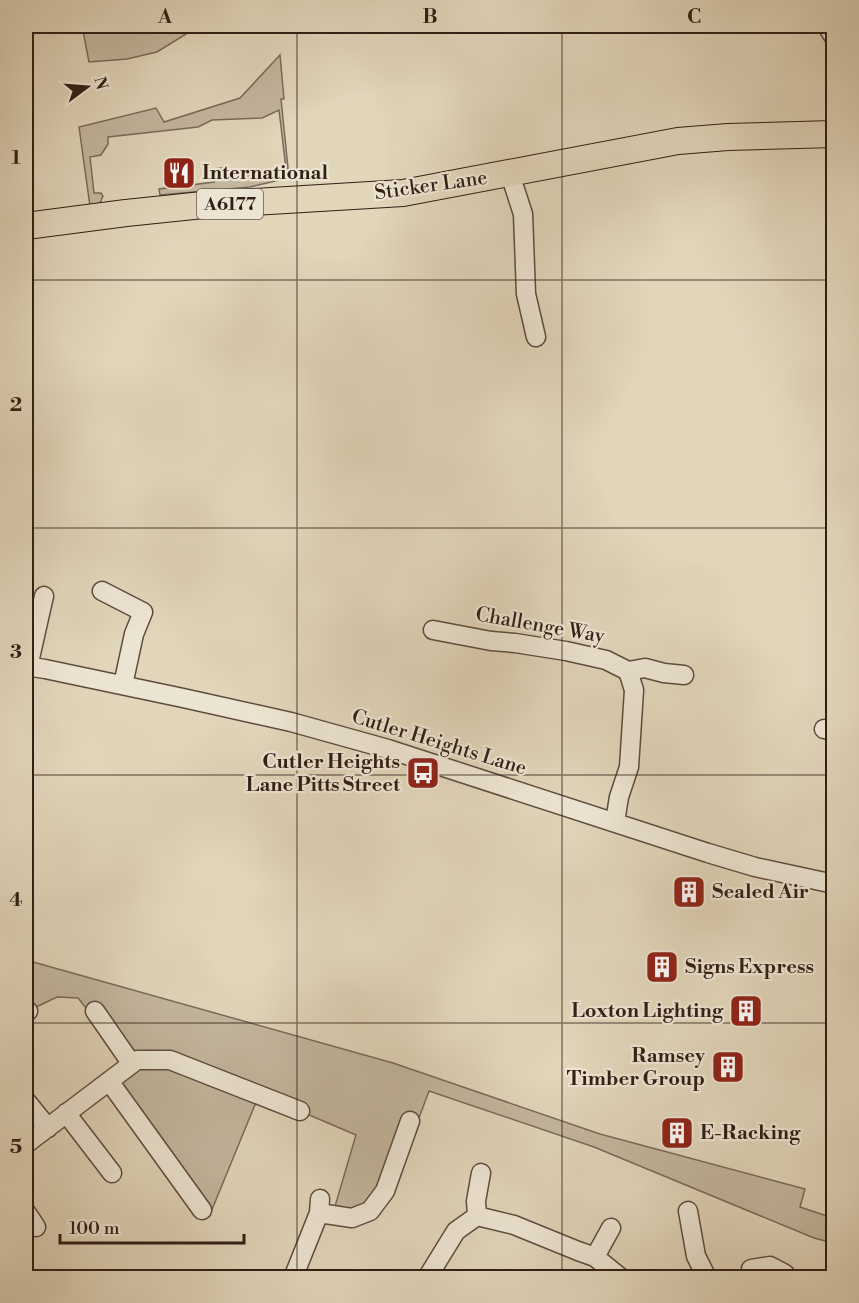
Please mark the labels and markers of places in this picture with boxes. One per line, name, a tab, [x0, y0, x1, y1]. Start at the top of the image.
restaurant icon: International	[161, 155, 197, 191]
place label: International	[202, 161, 328, 186]
place label: Cutler Heights Lane Pitts Street	[246, 750, 401, 798]
bus stop icon: Cutler Heights Lane Pitts Street	[405, 755, 441, 791]
building icon: Sealed Air	[671, 874, 707, 910]
place label: Sealed Air	[712, 880, 809, 905]
building icon: Signs Express	[644, 949, 680, 985]
place label: Signs Express	[685, 955, 814, 980]
building icon: Loxton Lighting	[728, 993, 764, 1029]
place label: Loxton Lighting	[571, 999, 724, 1024]
place label: Ramsey Timber Group	[567, 1044, 706, 1092]
building icon: Ramsey Timber Group	[710, 1049, 746, 1085]
building icon: E-Racking	[659, 1115, 695, 1151]
place label: E-Racking	[700, 1121, 801, 1146]

